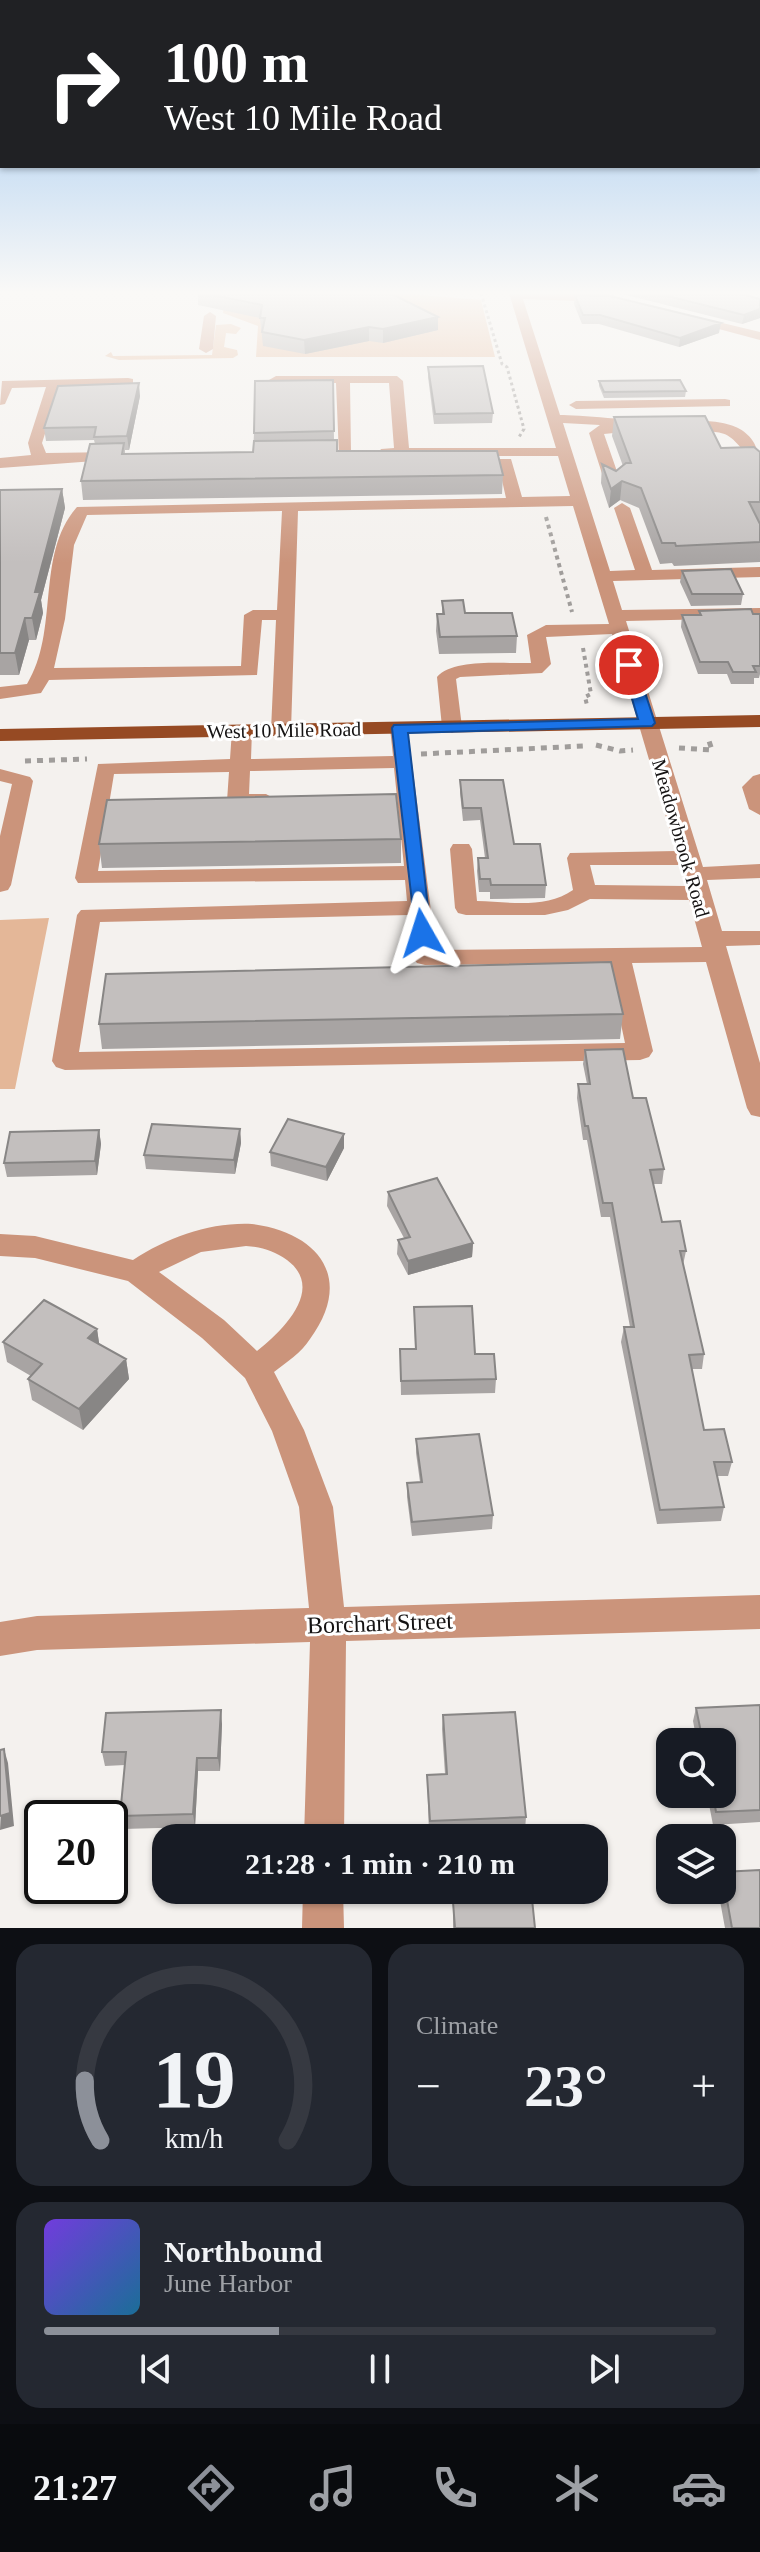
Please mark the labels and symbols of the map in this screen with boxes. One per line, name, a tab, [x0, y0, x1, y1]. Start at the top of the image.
pin	[595, 631, 663, 699]
street label: West 10 Mile Road	[207, 718, 361, 742]
street label: Meadowbrook Road	[648, 756, 714, 920]
position arrow	[380, 891, 464, 975]
street label: Borchart Street	[307, 1607, 454, 1639]
speed limit sign: 20	[24, 1800, 128, 1904]

